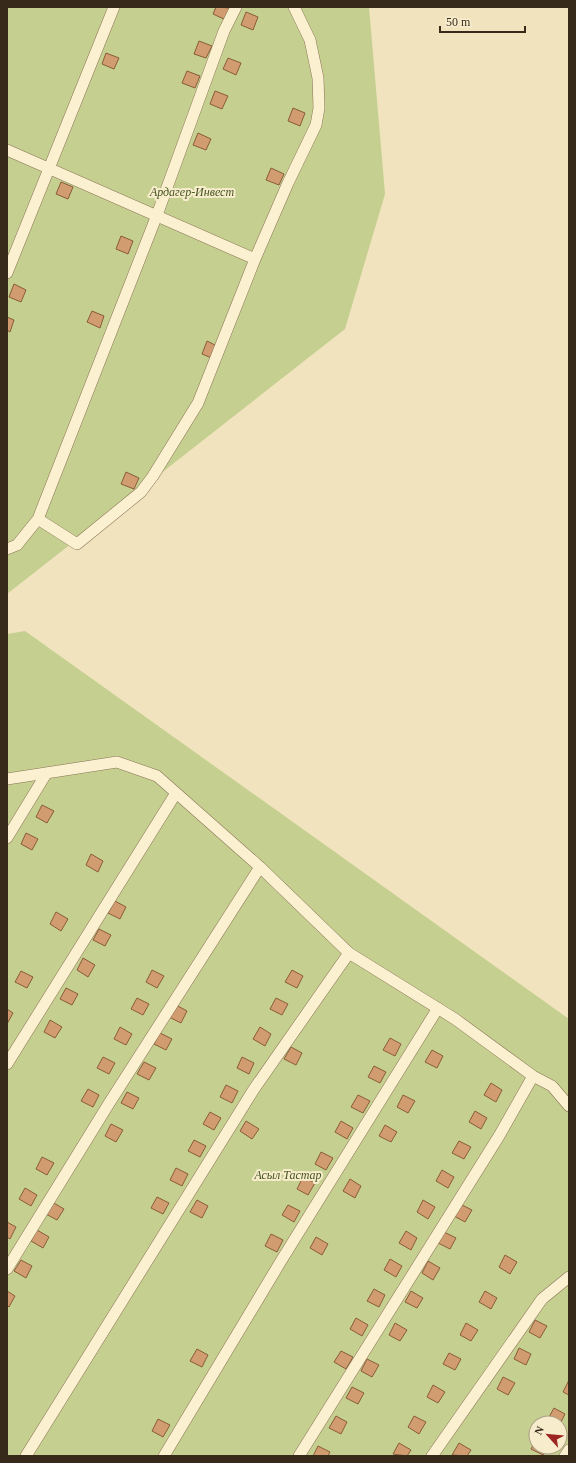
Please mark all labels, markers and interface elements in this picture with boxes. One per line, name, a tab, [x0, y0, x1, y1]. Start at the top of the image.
scale bar	[440, 8, 525, 34]
text: 50 m	[446, 15, 471, 29]
park label: Ардагер-Инвест	[149, 185, 234, 199]
park label: Асыл Тастар	[253, 1168, 322, 1182]
north arrow	[528, 1415, 568, 1455]
text: N	[532, 1424, 546, 1437]

